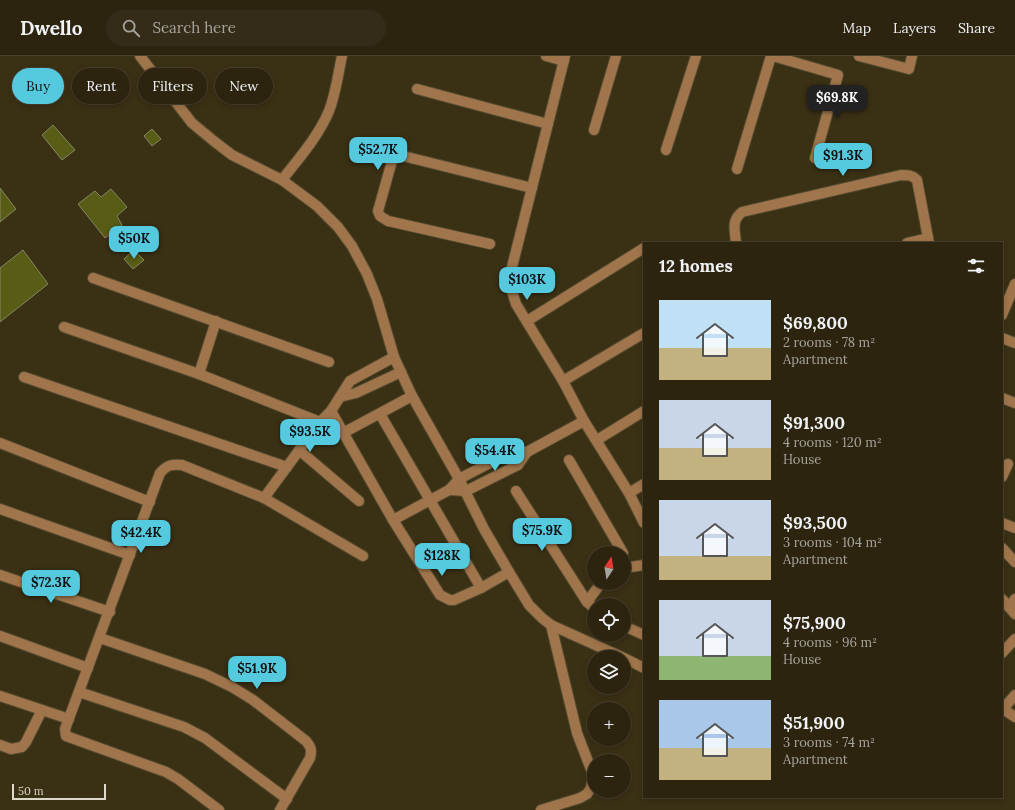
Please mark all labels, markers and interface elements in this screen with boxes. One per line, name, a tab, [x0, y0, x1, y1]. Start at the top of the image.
search box	[106, 10, 386, 46]
text: Dwello	[20, 16, 82, 40]
icon: search	[120, 17, 142, 39]
text: Search here	[152, 18, 236, 37]
text: Map	[843, 19, 871, 37]
text: Layers	[893, 19, 936, 37]
text: Share	[958, 19, 995, 37]
chip: Buy	[12, 68, 64, 104]
chip: Rent	[72, 68, 130, 104]
chip: Filters	[138, 68, 207, 104]
chip: New	[215, 68, 273, 104]
pin: $69.8K	[804, 85, 870, 119]
text: $69.8K	[816, 89, 858, 106]
pin: $52.7K	[345, 137, 411, 171]
text: $52.7K	[358, 141, 398, 158]
pin: $91.3K	[810, 143, 876, 177]
text: $91.3K	[823, 147, 863, 164]
pin: $50K	[110, 226, 158, 260]
text: $50K	[118, 230, 150, 247]
text: 12 homes	[659, 255, 733, 277]
icon: filters	[965, 255, 987, 277]
pin: $103K	[499, 267, 555, 301]
text: $103K	[508, 271, 546, 288]
text: $69,800	[783, 312, 848, 334]
icon: home	[691, 316, 739, 364]
text: 2 rooms · 78 m²	[783, 334, 875, 351]
text: Apartment	[783, 351, 848, 368]
text: $91,300	[783, 412, 845, 434]
icon: home	[691, 416, 739, 464]
pin: $93.5K	[277, 419, 343, 453]
text: $93.5K	[289, 423, 331, 440]
text: 4 rooms · 120 m²	[783, 434, 882, 451]
pin: $54.4K	[462, 438, 528, 472]
text: $54.4K	[474, 442, 516, 459]
text: House	[783, 451, 821, 468]
text: $93,500	[783, 512, 847, 534]
icon: home	[691, 516, 739, 564]
pin: $75.9K	[509, 518, 575, 552]
pin: $42.4K	[108, 520, 174, 554]
text: $75.9K	[522, 522, 562, 539]
text: $42.4K	[120, 524, 162, 541]
text: 3 rooms · 104 m²	[783, 534, 882, 551]
pin: $128K	[414, 543, 470, 577]
north arrow	[587, 546, 631, 590]
map controls	[587, 546, 631, 798]
text: $128K	[424, 547, 460, 564]
text: Apartment	[783, 551, 848, 568]
pin: $72.3K	[18, 570, 84, 604]
text: $72.3K	[31, 574, 71, 591]
button: locate	[587, 598, 631, 642]
text: $75,900	[783, 612, 846, 634]
icon: home	[691, 616, 739, 664]
text: 4 rooms · 96 m²	[783, 634, 877, 651]
button: layers	[587, 650, 631, 694]
text: House	[783, 651, 821, 668]
pin: $51.9K	[224, 656, 290, 690]
text: $51.9K	[237, 660, 277, 677]
button: +	[587, 702, 631, 746]
text: $51,900	[783, 712, 845, 734]
icon: home	[691, 716, 739, 764]
text: 3 rooms · 74 m²	[783, 734, 875, 751]
text: Apartment	[783, 751, 848, 768]
button: −	[587, 754, 631, 798]
scale bar	[12, 782, 106, 801]
text: 50 m	[18, 784, 44, 798]

